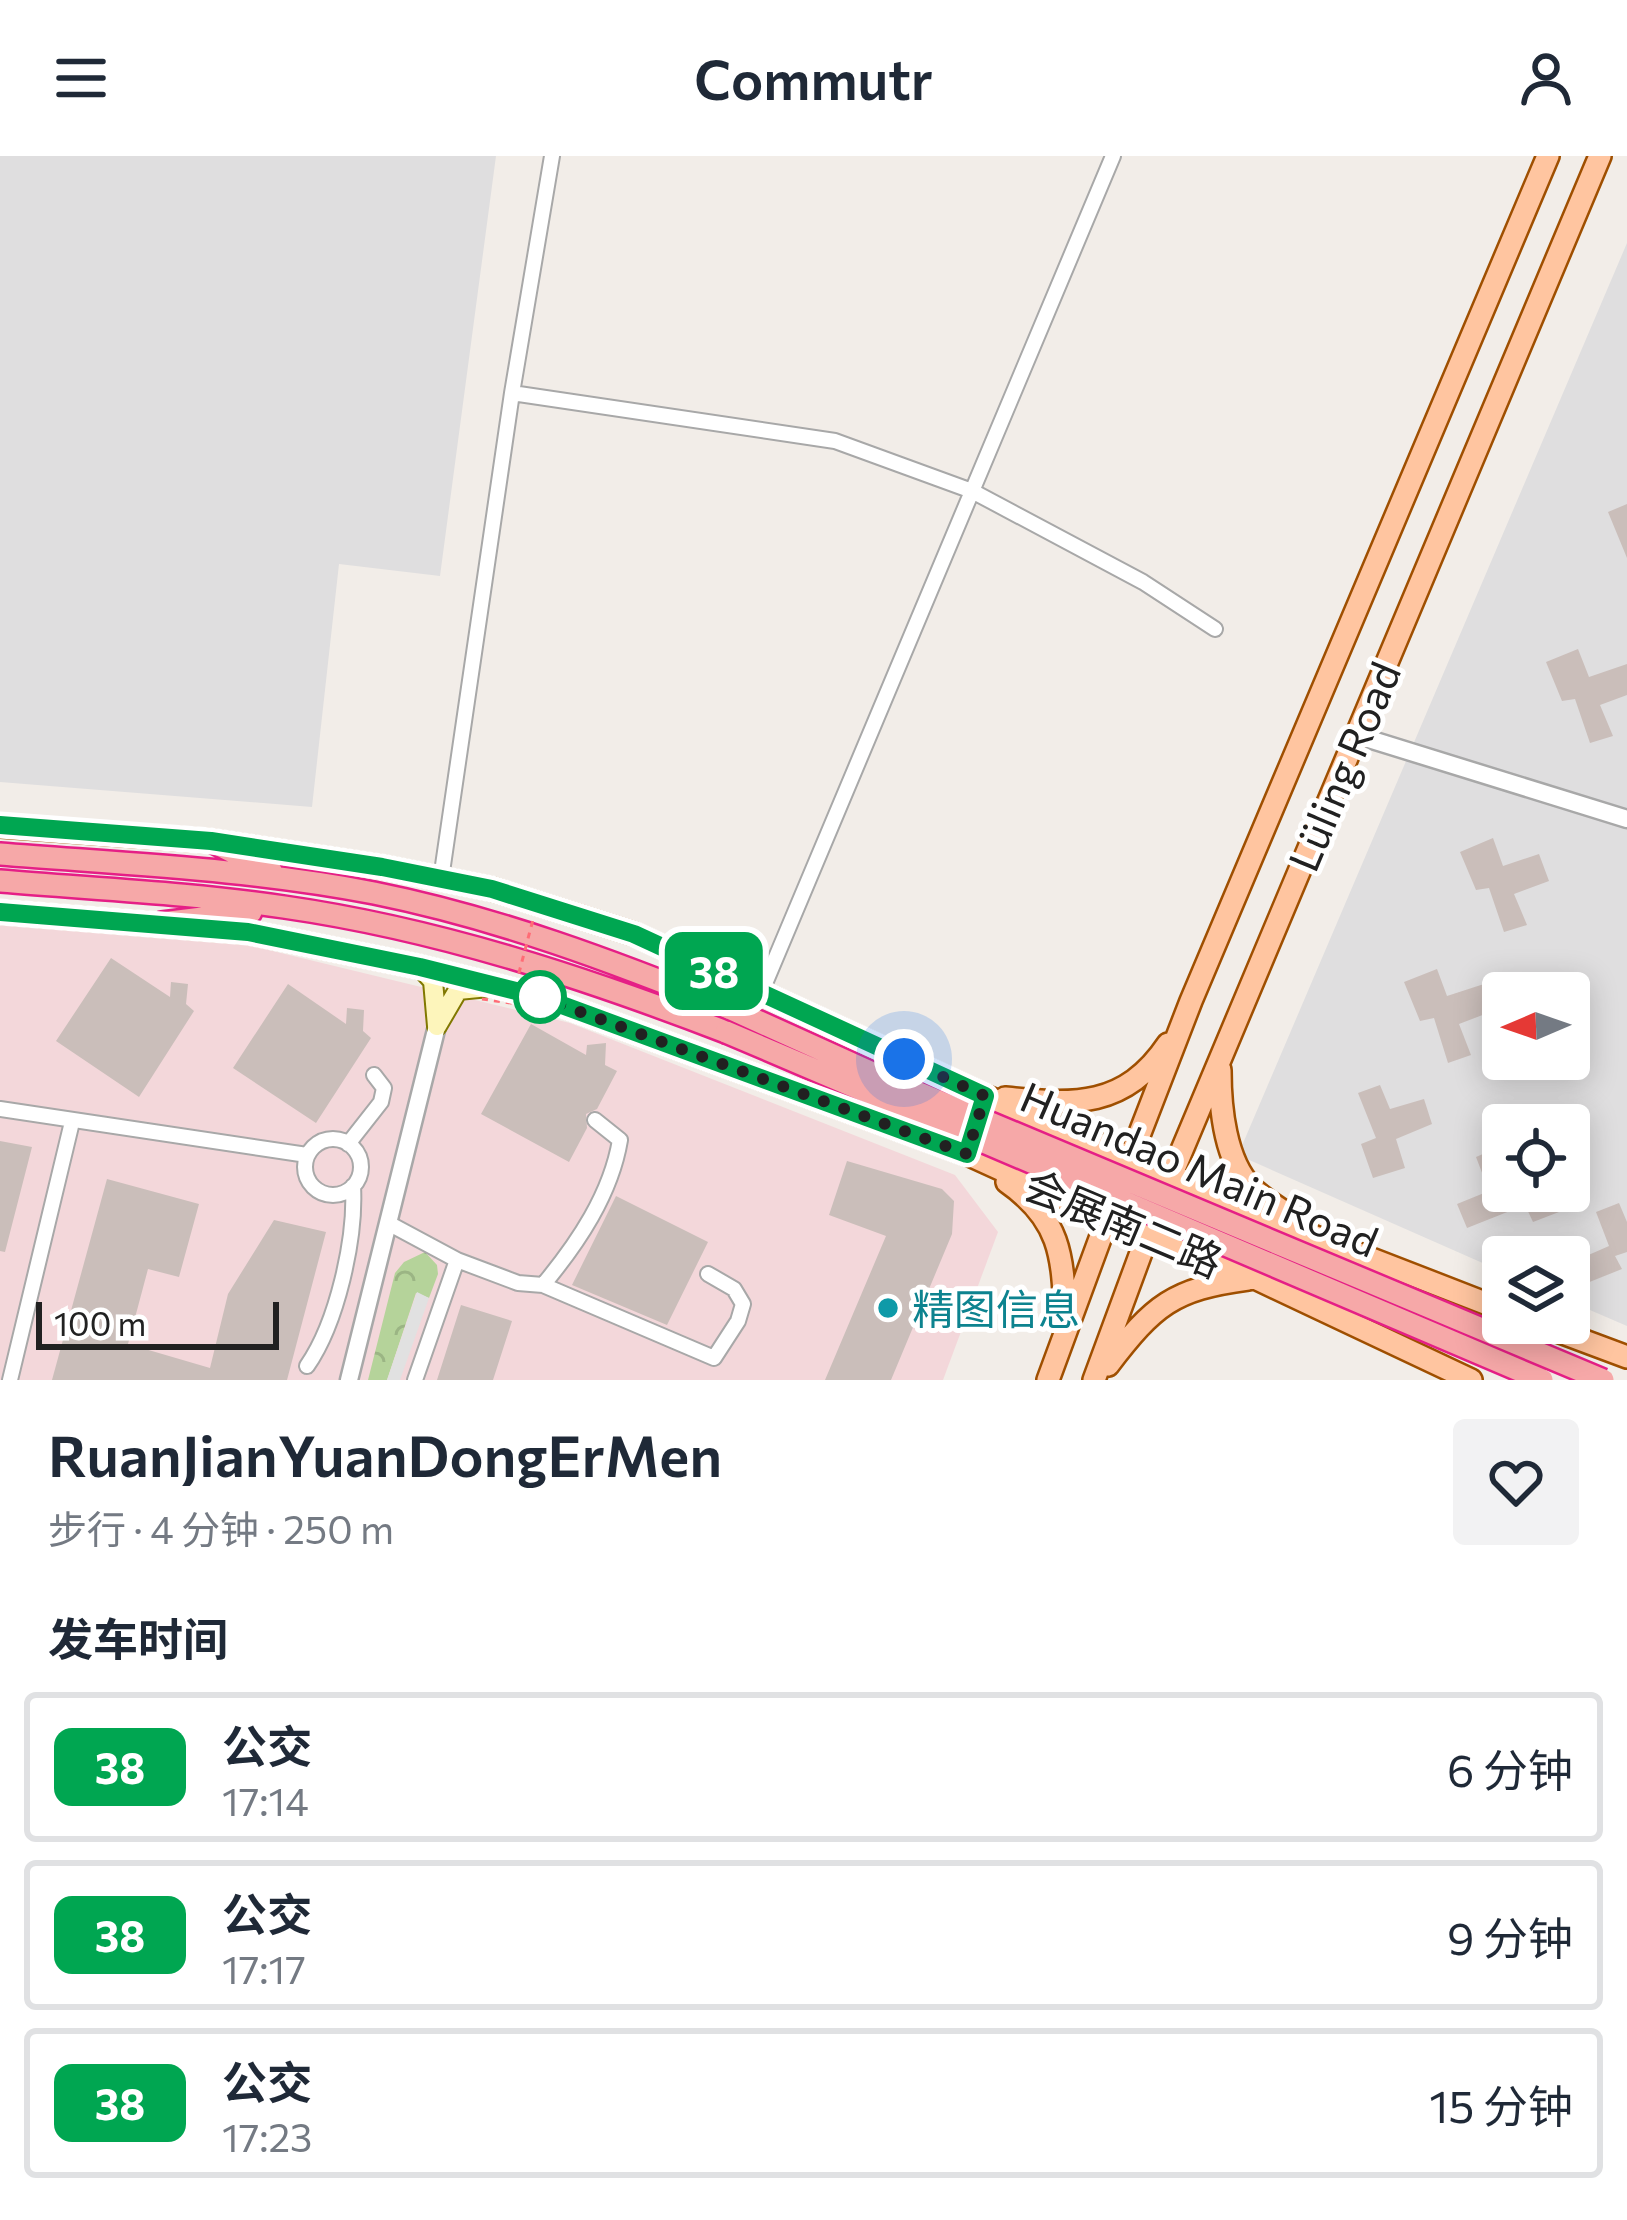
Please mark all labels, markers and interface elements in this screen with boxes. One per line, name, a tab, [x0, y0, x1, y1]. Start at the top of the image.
icon: menu	[48, 45, 114, 111]
text: Commutr	[694, 45, 933, 111]
icon: person	[1513, 45, 1579, 111]
street label: Lüling Road	[1276, 654, 1410, 878]
line badge: 38	[660, 932, 768, 1010]
text: 38	[689, 945, 739, 997]
unlabelled marker	[515, 972, 565, 1022]
north arrow	[1482, 972, 1590, 1080]
map controls	[1482, 972, 1590, 1344]
your location	[874, 1029, 934, 1089]
street label: Huandao Main Road	[1014, 1069, 1386, 1267]
button: locate	[1482, 1104, 1590, 1212]
street label: 会展南二路	[1017, 1157, 1231, 1287]
button: layers	[1482, 1236, 1590, 1344]
place label: 精图信息	[912, 1282, 1080, 1334]
marker: 精图信息	[875, 1295, 901, 1321]
scale bar	[36, 1296, 279, 1349]
text: 100 m	[54, 1302, 146, 1343]
text: RuanJianYuanDongErMen	[48, 1419, 722, 1489]
button: heart	[1453, 1419, 1579, 1545]
text: 步行 · 4 分钟 · 250 m	[48, 1504, 394, 1552]
text: 发车时间	[48, 1610, 228, 1665]
text: 公交	[222, 1717, 312, 1772]
text: 38	[95, 1741, 145, 1793]
text: 6 分钟	[1447, 1741, 1573, 1796]
text: 17:14	[222, 1776, 309, 1824]
text: 公交	[222, 1885, 312, 1940]
text: 38	[95, 1909, 145, 1961]
text: 9 分钟	[1447, 1909, 1573, 1964]
text: 17:17	[222, 1944, 306, 1992]
text: 公交	[222, 2053, 312, 2108]
text: 38	[95, 2077, 145, 2129]
text: 15 分钟	[1429, 2077, 1573, 2132]
text: 17:23	[222, 2112, 312, 2160]

